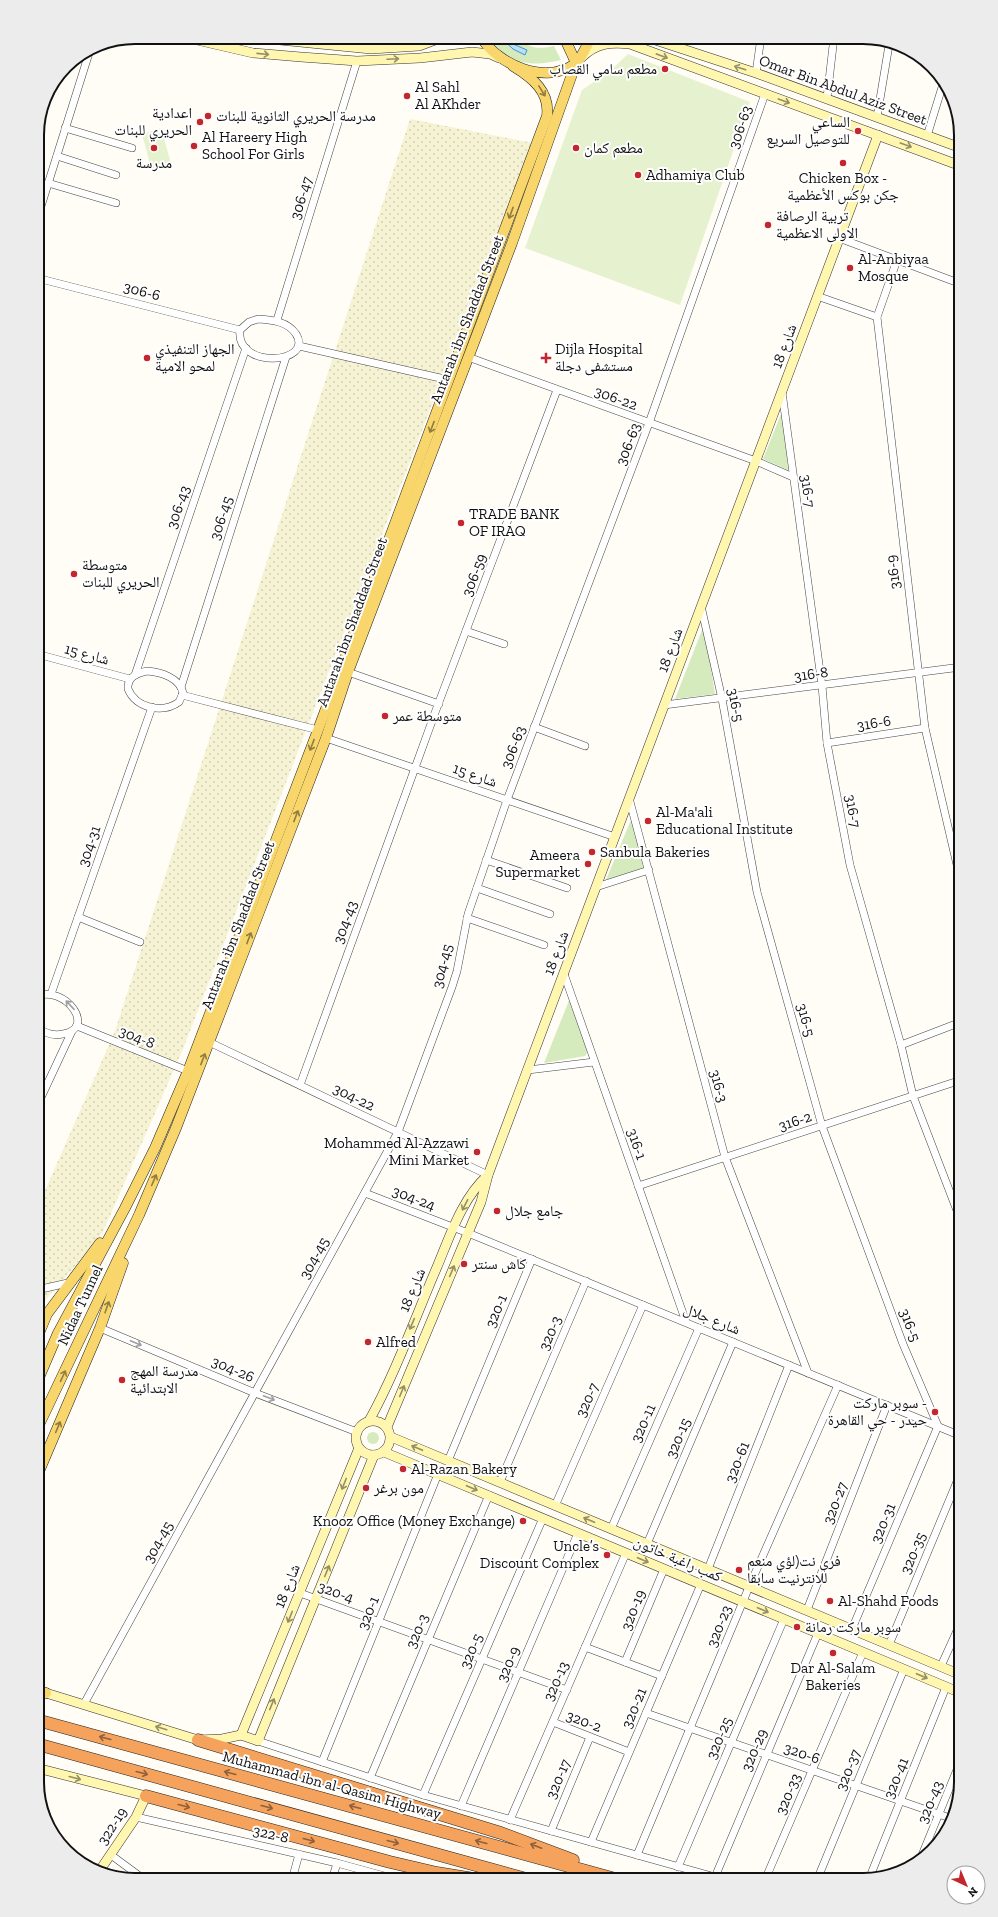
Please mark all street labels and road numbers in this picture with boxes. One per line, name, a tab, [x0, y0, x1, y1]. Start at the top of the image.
street label: Omar Bin Abdul Aziz Street	[757, 51, 930, 129]
street label: 306-63	[724, 103, 756, 151]
street label: 306-47	[286, 174, 316, 222]
street label: Antarah ibn Shaddad Street	[427, 232, 508, 406]
street label: 306-6	[122, 278, 162, 305]
street label: شارع 18	[767, 321, 802, 371]
street label: 306-22	[592, 382, 640, 414]
street label: 306-63	[612, 420, 644, 468]
street label: 316-7	[797, 473, 819, 509]
street label: 306-43	[162, 483, 194, 531]
street label: 306-45	[205, 494, 237, 542]
street label: Antarah ibn Shaddad Street	[313, 534, 391, 709]
street label: 306-59	[458, 551, 490, 599]
street label: 316-9	[882, 554, 904, 590]
street label: شارع 18	[653, 625, 688, 675]
street label: شارع 15	[62, 639, 111, 670]
street label: 316-8	[793, 663, 829, 685]
street label: 316-5	[724, 687, 748, 724]
street label: 316-6	[856, 711, 892, 735]
street label: 306-63	[497, 723, 529, 771]
street label: شارع 15	[450, 759, 500, 792]
street label: 316-7	[841, 793, 865, 829]
street label: 304-31	[74, 823, 104, 869]
street label: Antarah ibn Shaddad Street	[198, 838, 279, 1012]
street label: 304-43	[329, 898, 361, 946]
street label: شارع 18	[539, 928, 574, 978]
street label: 304-45	[428, 942, 456, 990]
street label: 316-5	[793, 1001, 819, 1039]
street label: 304-8	[116, 1022, 158, 1052]
street label: 316-3	[706, 1068, 732, 1104]
street label: 304-22	[330, 1079, 378, 1115]
street label: 316-2	[776, 1107, 814, 1135]
street label: 316-1	[623, 1126, 651, 1162]
street label: 304-24	[390, 1182, 438, 1214]
street label: 304-45	[295, 1234, 333, 1282]
street label: Nidaa Tunnel	[53, 1262, 107, 1348]
street label: شارع 18	[395, 1265, 430, 1315]
street label: 320-1	[481, 1291, 511, 1330]
street label: شارع جلال	[681, 1300, 743, 1339]
street label: 316-5	[896, 1306, 925, 1344]
street label: 320-3	[535, 1313, 565, 1353]
street label: 304-26	[209, 1352, 257, 1386]
street label: 320-7	[572, 1380, 602, 1420]
street label: 320-11	[627, 1401, 659, 1445]
street label: 320-15	[661, 1415, 695, 1461]
street label: 320-61	[721, 1439, 753, 1485]
street label: 320-27	[819, 1479, 851, 1527]
street label: 320-31	[867, 1500, 900, 1546]
street label: 304-45	[139, 1518, 177, 1566]
street label: 320-35	[896, 1529, 930, 1577]
street label: كمب راغبة خاتون	[631, 1532, 725, 1587]
street label: شارع 18	[270, 1561, 305, 1611]
street label: 320-4	[316, 1577, 356, 1607]
street label: 320-19	[617, 1587, 649, 1633]
street label: 320-1	[353, 1593, 383, 1632]
street label: 320-23	[702, 1602, 736, 1650]
street label: 320-3	[402, 1611, 432, 1651]
street label: 320-5	[456, 1630, 487, 1671]
street label: 320-9	[493, 1643, 524, 1684]
street label: 320-13	[539, 1658, 573, 1704]
street label: 320-21	[617, 1685, 651, 1731]
street label: 320-2	[564, 1706, 604, 1736]
street label: 320-25	[702, 1714, 736, 1762]
street label: 320-29	[737, 1726, 771, 1774]
street label: 320-6	[782, 1738, 822, 1768]
street label: Muhammad ibn al-Qasim Highway	[221, 1747, 444, 1823]
street label: 320-37	[832, 1747, 864, 1793]
street label: 320-41	[880, 1755, 912, 1801]
street label: 320-17	[542, 1757, 574, 1801]
street label: 320-33	[771, 1771, 805, 1817]
street label: 320-43	[913, 1778, 947, 1826]
street label: 322-19	[93, 1804, 131, 1848]
street label: 322-8	[251, 1821, 291, 1847]

